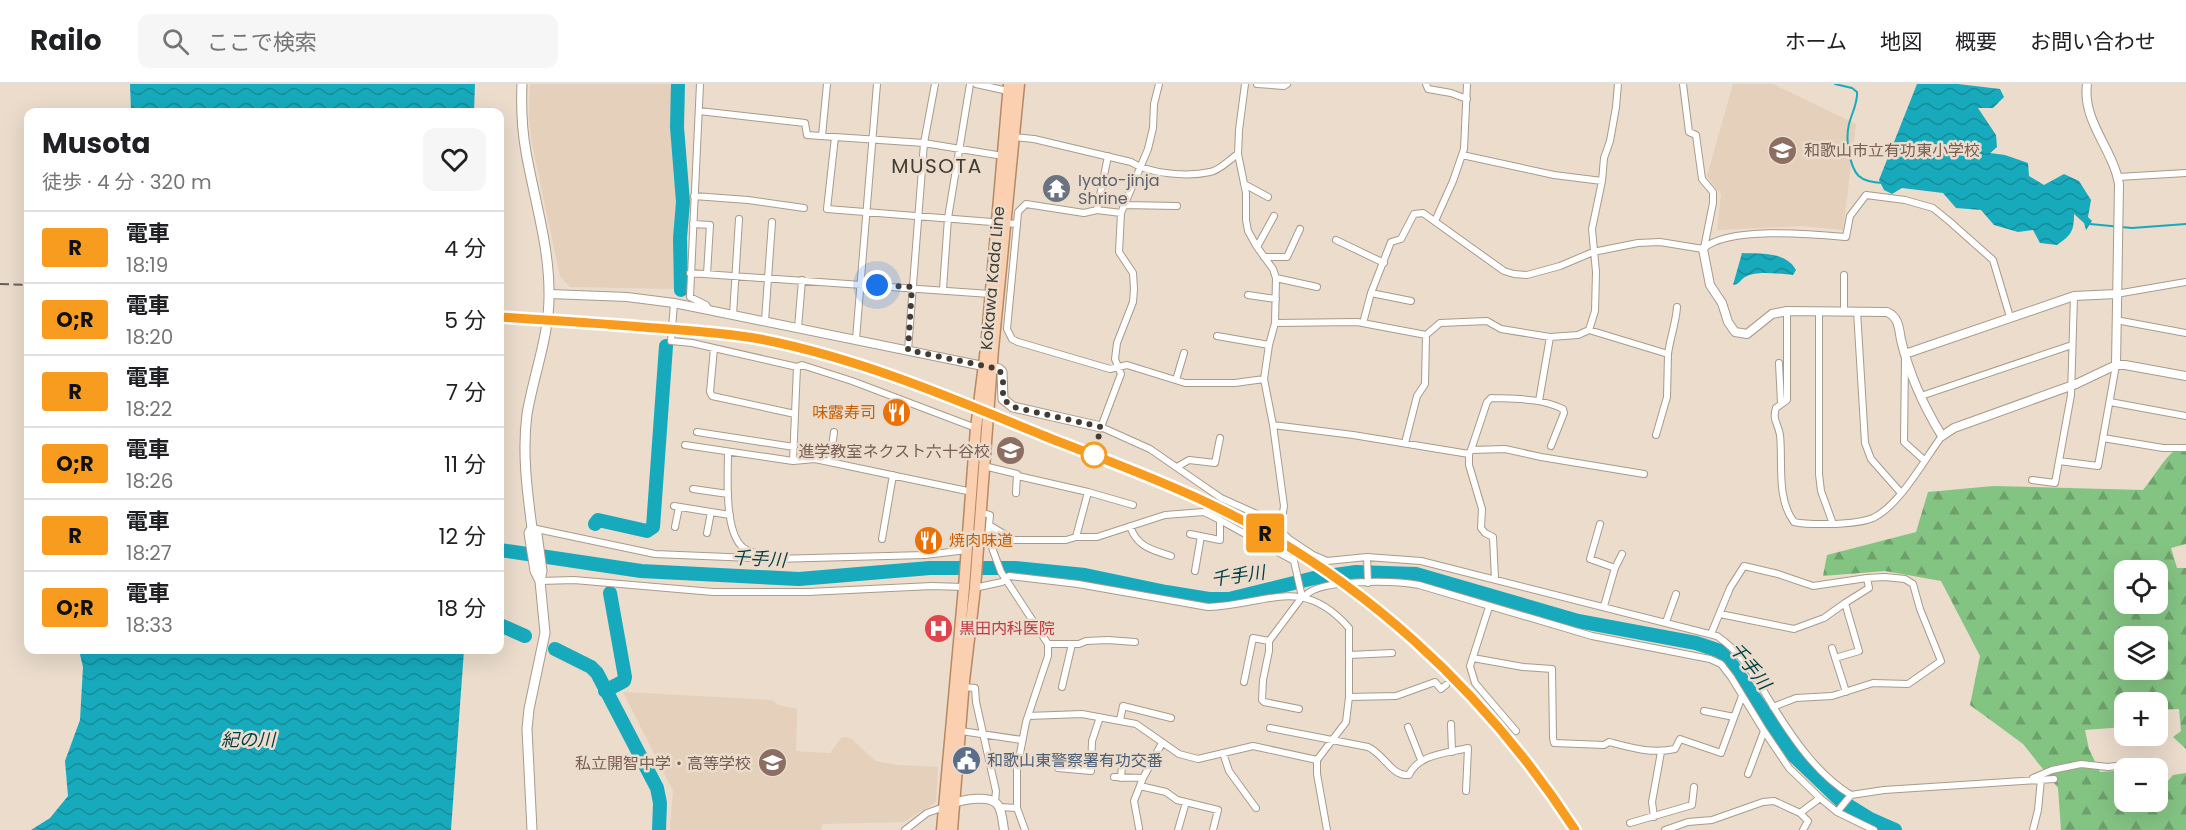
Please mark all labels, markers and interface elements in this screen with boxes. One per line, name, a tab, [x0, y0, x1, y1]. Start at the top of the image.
search box	[138, 14, 558, 68]
text: Railo	[30, 21, 102, 60]
icon: search	[159, 25, 192, 58]
text: ここで検索	[207, 27, 317, 58]
text: ホーム	[1785, 27, 1847, 56]
text: 地図	[1880, 27, 1922, 56]
text: 概要	[1955, 27, 1997, 56]
text: お問い合わせ	[2030, 27, 2156, 56]
text: Musota	[42, 124, 150, 163]
button: heart	[423, 128, 486, 191]
school or university icon: 和歌山市立有功東小学校	[1767, 134, 1799, 166]
place label: 和歌山市立有功東小学校	[1804, 139, 1980, 162]
district label: MUSOTA	[891, 152, 983, 180]
text: 徒歩 · 4 分 · 320 m	[42, 168, 212, 196]
place label: Iyato-jinja Shrine	[1078, 169, 1160, 210]
temple icon: Iyato-jinja Shrine	[1041, 173, 1073, 205]
street label: Kokawa Kada Line	[975, 205, 1010, 351]
text: 電車	[126, 218, 170, 249]
text: R	[68, 233, 82, 262]
text: 4 分	[444, 233, 486, 264]
text: 18:19	[126, 251, 168, 279]
your location	[862, 270, 892, 300]
text: 電車	[126, 290, 170, 321]
text: O;R	[56, 305, 94, 334]
text: 5 分	[444, 305, 486, 336]
text: 18:20	[126, 323, 173, 351]
text: 電車	[126, 362, 170, 393]
text: R	[68, 377, 82, 406]
text: 7 分	[446, 377, 486, 408]
text: 18:22	[126, 395, 172, 423]
restaurant icon: 味露寿司	[881, 396, 913, 428]
place label: 味露寿司	[812, 401, 876, 424]
text: 電車	[126, 434, 170, 465]
school or university icon: 進学教室ネクスト六十谷校	[995, 435, 1027, 467]
place label: 進学教室ネクスト六十谷校	[798, 440, 990, 463]
unlabelled marker	[1081, 442, 1107, 468]
text: O;R	[56, 449, 94, 478]
text: 11 分	[444, 449, 486, 480]
text: 18:26	[126, 467, 173, 495]
text: 電車	[126, 506, 170, 537]
line badge: R	[1246, 514, 1284, 552]
text: R	[1258, 519, 1272, 548]
text: R	[68, 521, 82, 550]
text: 12 分	[438, 521, 486, 552]
restaurant icon: 焼肉味道	[912, 524, 944, 556]
place label: 焼肉味道	[949, 529, 1013, 552]
text: 18:27	[126, 539, 172, 567]
water label: 千手川	[731, 545, 789, 573]
water label: 千手川	[1209, 559, 1268, 592]
map controls	[2114, 560, 2168, 812]
button: locate	[2114, 560, 2168, 614]
text: 電車	[126, 578, 170, 609]
text: O;R	[56, 593, 94, 622]
text: 18 分	[437, 593, 486, 624]
text: 18:33	[126, 611, 173, 639]
hospital icon: 黒田内科医院	[922, 612, 954, 644]
place label: 黒田内科医院	[959, 617, 1055, 640]
button: layers	[2114, 626, 2168, 680]
water label: 千手川	[1724, 637, 1778, 696]
button: +	[2114, 692, 2168, 746]
water label: 紀の川	[221, 727, 277, 752]
public building icon: 和歌山東警察署有功交番	[950, 744, 982, 776]
school or university icon: 私立開智中学・高等学校	[756, 747, 788, 779]
place label: 和歌山東警察署有功交番	[987, 749, 1163, 772]
place label: 私立開智中学・高等学校	[575, 752, 751, 775]
button: −	[2114, 758, 2168, 812]

